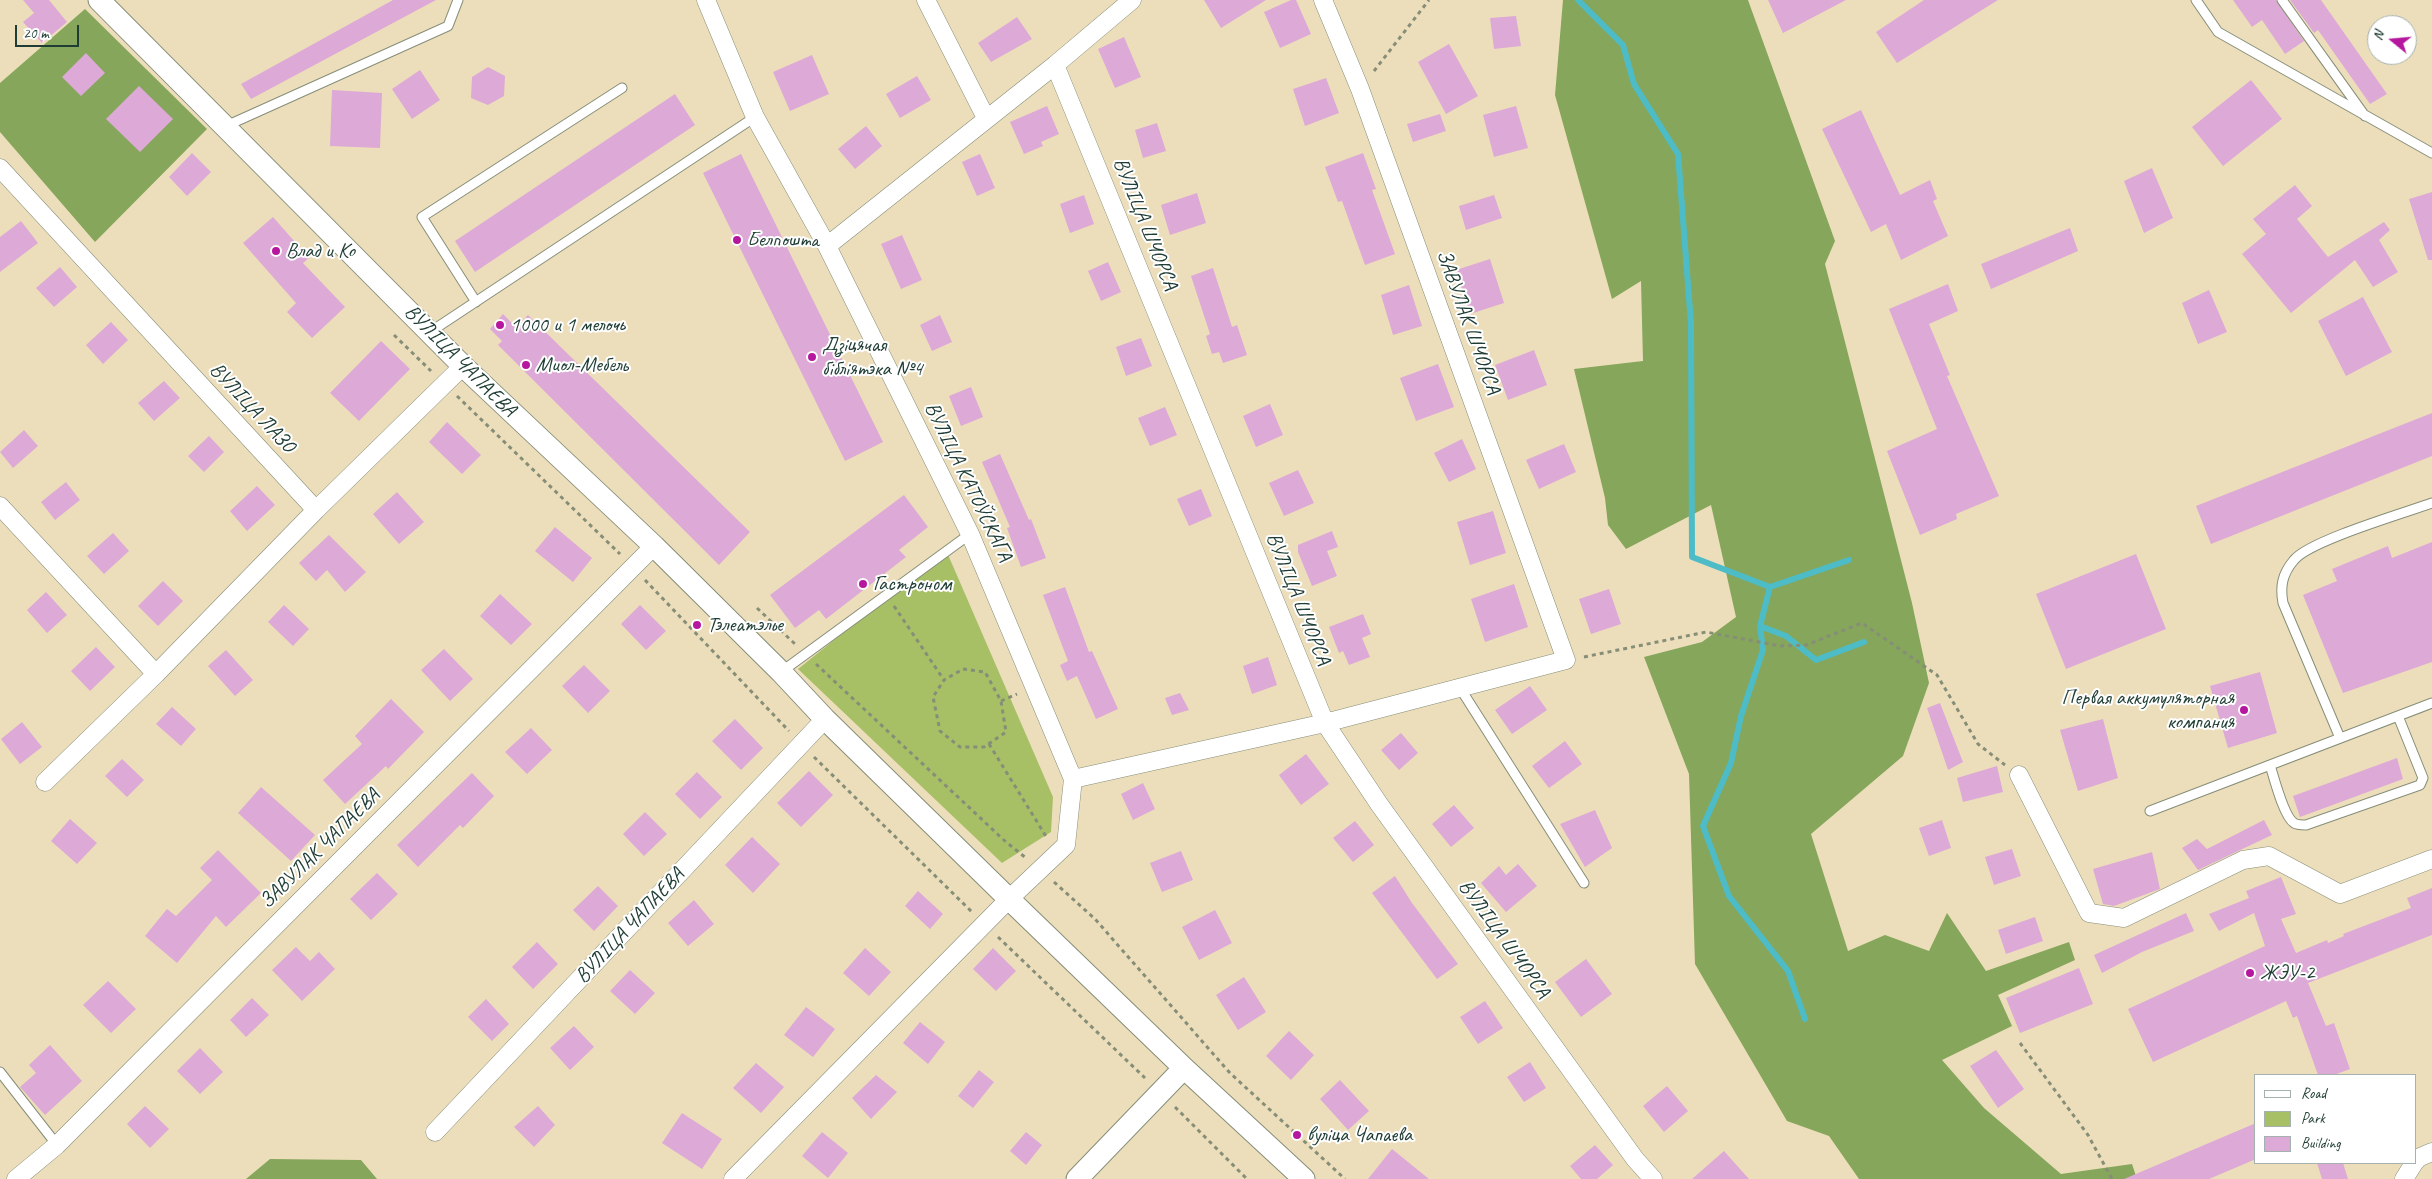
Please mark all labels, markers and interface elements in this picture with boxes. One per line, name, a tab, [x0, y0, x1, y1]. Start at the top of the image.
scale bar	[18, 15, 81, 47]
north arrow	[2367, 15, 2417, 65]
text: 20 m	[23, 24, 49, 43]
text: N	[2369, 29, 2388, 42]
street label: ВУЛІЦА ШЧОРСА	[1107, 154, 1183, 294]
place label: Белпошта	[747, 227, 819, 253]
marker: Белпошта	[731, 234, 743, 246]
place label: Влад и Ко	[286, 238, 355, 264]
marker: Влад и Ко	[270, 245, 282, 257]
street label: ЗАВУЛАК ШЧОРСА	[1430, 247, 1506, 397]
street label: ВУЛІЦА ЧАПАЕВА	[399, 300, 521, 422]
place label: 1000 и 1 мелочь	[510, 312, 625, 338]
marker: 1000 и 1 мелочь	[494, 319, 506, 331]
place label: Дзіцячая бібліятэка №4	[822, 332, 923, 382]
marker: Дзіцячая бібліятэка №4	[806, 351, 818, 363]
place label: Миол-Мебель	[536, 352, 628, 378]
street label: ВУЛІЦА ЛАЗО	[204, 358, 300, 458]
marker: Миол-Мебель	[520, 359, 532, 371]
street label: ВУЛІЦА КАТОЎСКАГА	[919, 398, 1017, 566]
street label: ВУЛІЦА ШЧОРСА	[1260, 529, 1336, 669]
place label: Гастроном	[873, 571, 951, 597]
marker: Гастроном	[857, 578, 869, 590]
place label: Тэлеатэлье	[707, 612, 783, 638]
marker: Тэлеатэлье	[691, 619, 703, 631]
place label: Первая аккумуляторная компания	[2062, 685, 2234, 735]
marker: Первая аккумуляторная компания	[2238, 704, 2250, 716]
street label: ЗАВУЛАК ЧАПАЕВА	[255, 784, 385, 914]
street label: ВУЛІЦА ЧАПАЕВА	[570, 863, 690, 989]
street label: ВУЛІЦА ШЧОРСА	[1453, 875, 1555, 1003]
place label: ЖЭУ-2	[2260, 960, 2314, 986]
marker: ЖЭУ-2	[2244, 967, 2256, 979]
legend	[2254, 1074, 2417, 1164]
text: Road	[2301, 1084, 2326, 1103]
text: Park	[2301, 1109, 2325, 1128]
place label: вуліца Чапаева	[1307, 1122, 1412, 1148]
marker: вуліца Чапаева	[1291, 1129, 1303, 1141]
text: Building	[2301, 1134, 2340, 1153]

